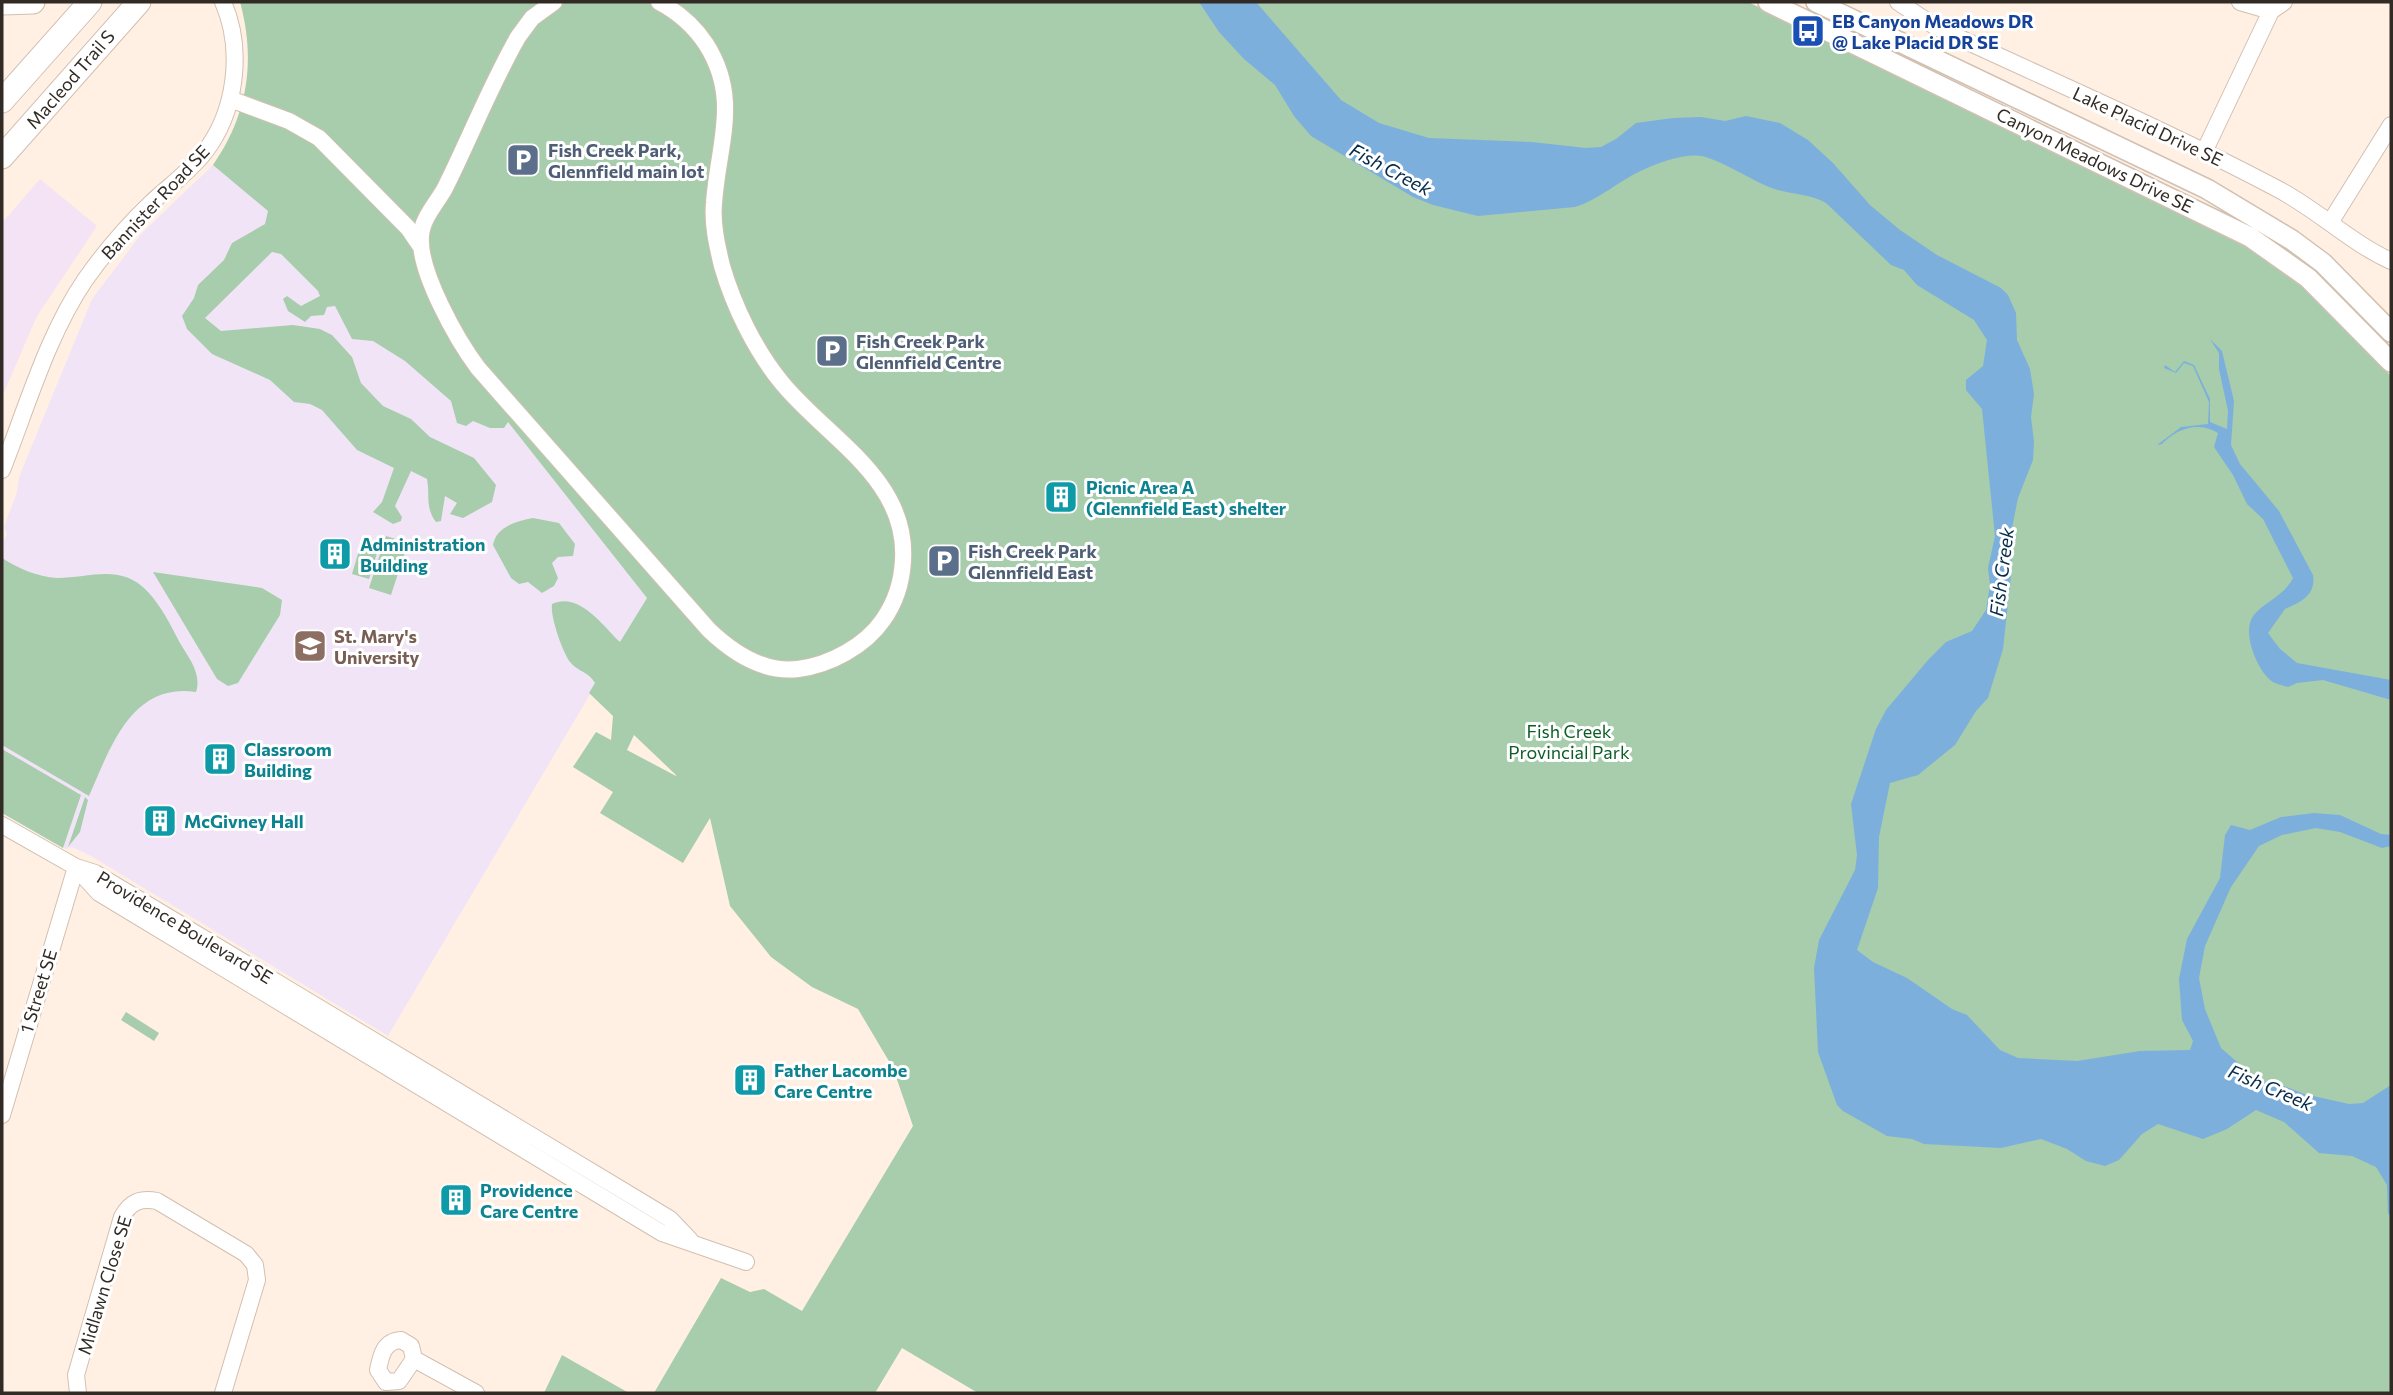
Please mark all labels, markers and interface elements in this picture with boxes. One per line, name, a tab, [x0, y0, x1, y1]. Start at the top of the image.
place label: EB Canyon Meadows DR @ Lake Placid DR SE	[1832, 10, 2034, 53]
bus stop icon: EB Canyon Meadows DR @ Lake Placid DR SE	[1789, 12, 1827, 50]
street label: Macleod Trail S	[21, 25, 119, 133]
street label: Lake Placid Drive SE	[2070, 82, 2226, 170]
street label: Canyon Meadows Drive SE	[1993, 103, 2197, 217]
water label: Fish Creek	[1346, 138, 1437, 201]
place label: Fish Creek Park, Glennfield main lot	[548, 139, 705, 182]
street label: Bannister Road SE	[96, 140, 214, 264]
parking icon: Fish Creek Park, Glennfield main lot	[504, 141, 542, 179]
place label: Fish Creek Park Glennfield Centre	[856, 330, 1002, 373]
parking icon: Fish Creek Park Glennfield Centre	[813, 332, 851, 370]
place label: Picnic Area A (Glennfield East) shelter	[1086, 476, 1287, 519]
building icon: Picnic Area A (Glennfield East) shelter	[1042, 478, 1080, 516]
water label: Fish Creek	[1984, 525, 2018, 618]
place label: Administration Building	[360, 533, 486, 576]
building icon: Administration Building	[316, 535, 354, 573]
place label: Fish Creek Park Glennfield East	[968, 540, 1097, 583]
parking icon: Fish Creek Park Glennfield East	[925, 542, 963, 580]
place label: St. Mary's University	[334, 625, 420, 668]
school or university icon: St. Mary's University	[291, 627, 329, 665]
park label: Fish Creek Provincial Park	[1508, 720, 1630, 763]
place label: Classroom Building	[244, 738, 332, 781]
building icon: Classroom Building	[201, 740, 239, 778]
building icon: McGivney Hall	[141, 802, 179, 840]
place label: McGivney Hall	[184, 810, 304, 832]
street label: Providence Boulevard SE	[93, 866, 277, 988]
street label: 1 Street SE	[15, 946, 61, 1036]
place label: Father Lacombe Care Centre	[774, 1059, 907, 1102]
water label: Fish Creek	[2225, 1059, 2317, 1115]
building icon: Father Lacombe Care Centre	[731, 1061, 769, 1099]
place label: Providence Care Centre	[480, 1179, 578, 1222]
building icon: Providence Care Centre	[437, 1181, 475, 1219]
street label: Midlawn Close SE	[72, 1213, 136, 1357]

